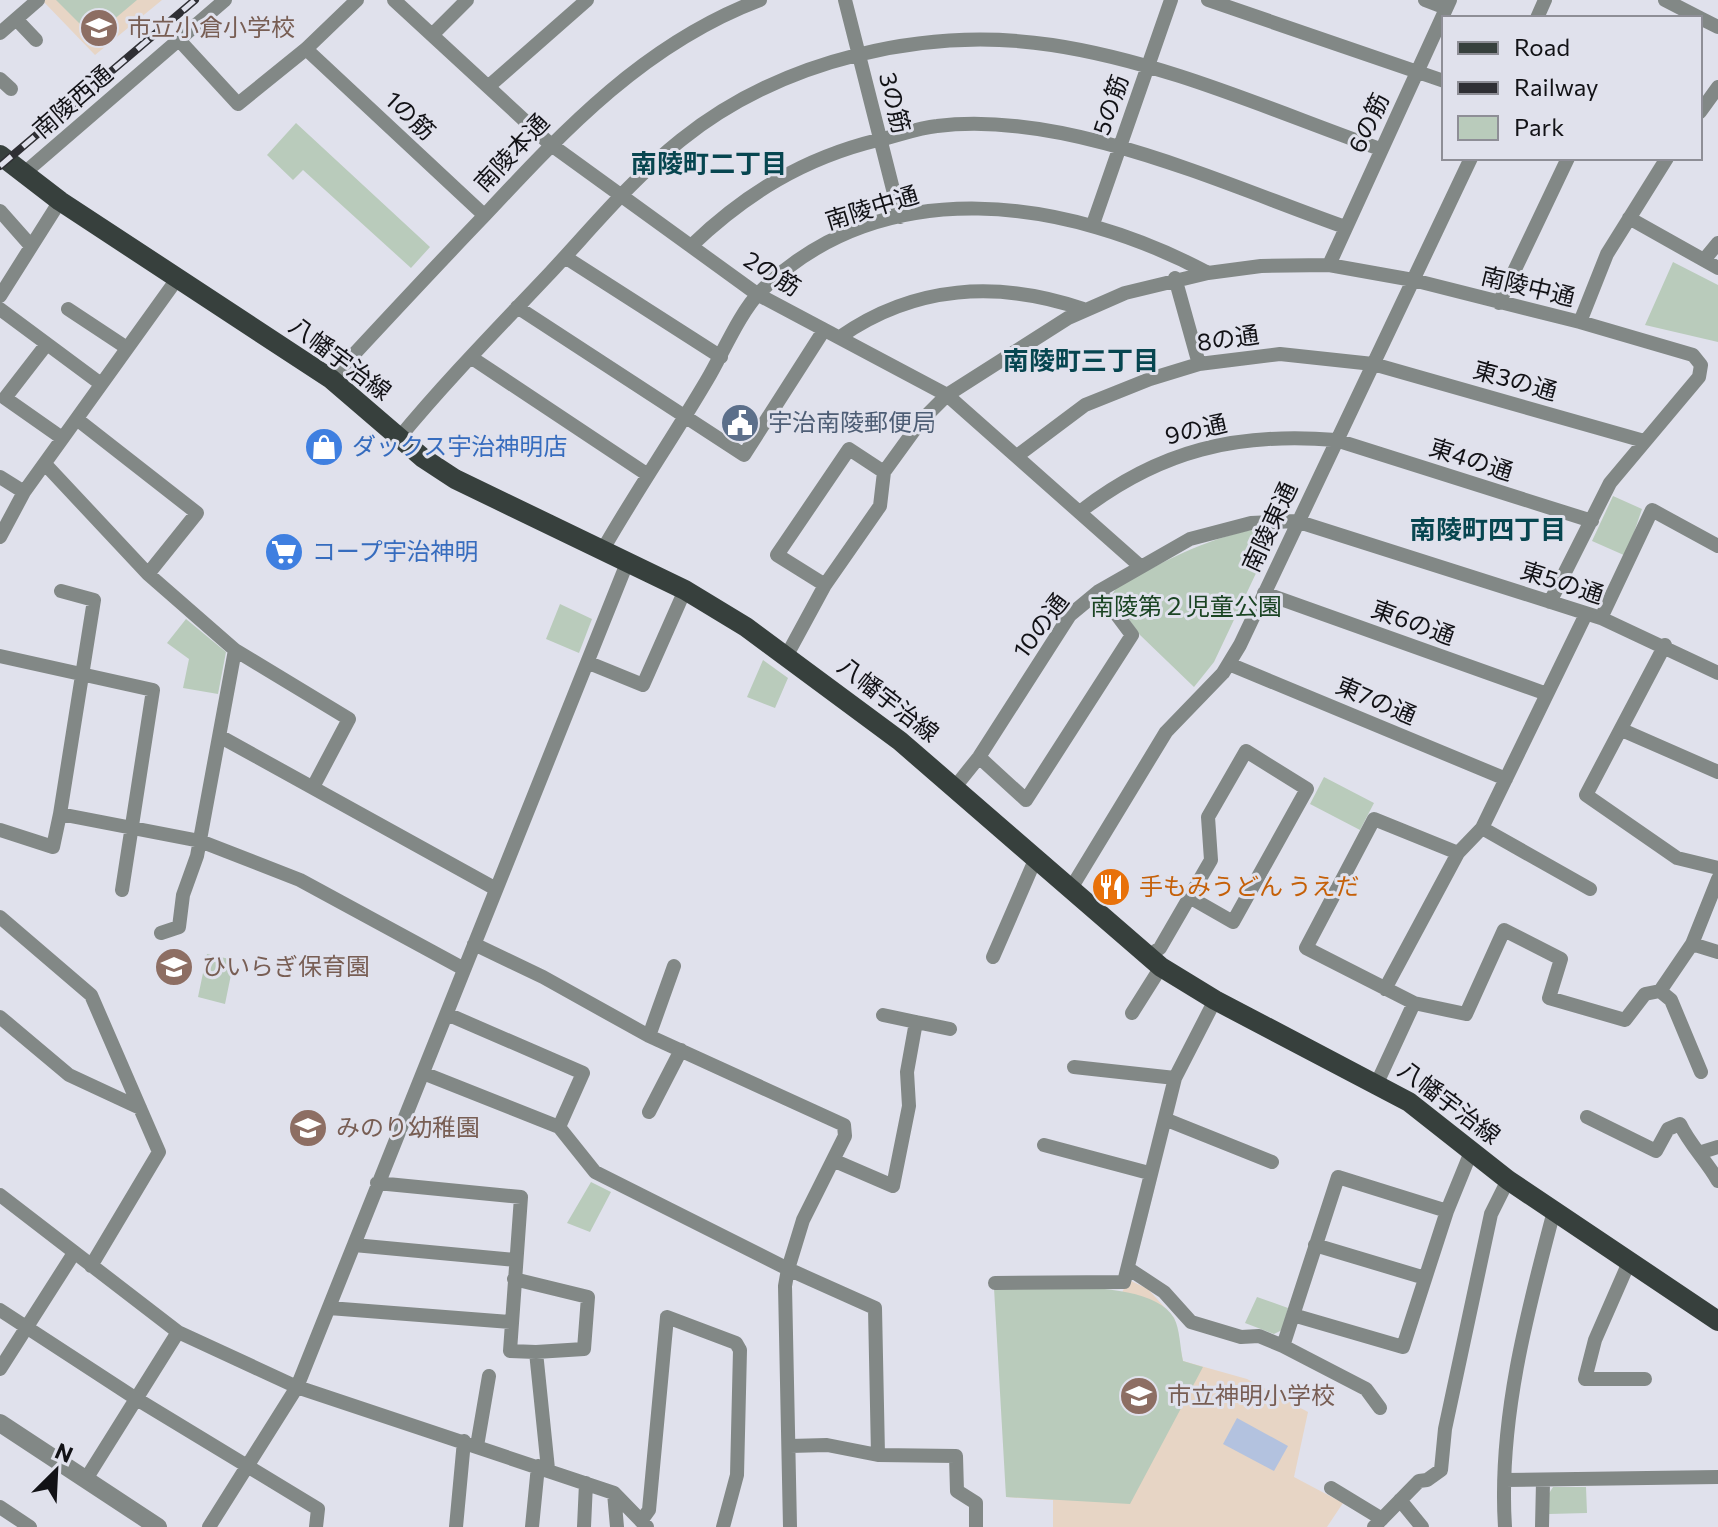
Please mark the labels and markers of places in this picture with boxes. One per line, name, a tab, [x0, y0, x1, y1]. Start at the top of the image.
school or university icon: 市立小倉小学校	[78, 7, 120, 49]
place label: 市立小倉小学校	[127, 12, 295, 41]
public building icon: 宇治南陵郵便局	[719, 402, 761, 444]
place label: 宇治南陵郵便局	[768, 407, 936, 436]
shop icon: ダックス宇治神明店	[303, 426, 345, 468]
place label: ダックス宇治神明店	[352, 431, 567, 460]
supermarket icon: コープ宇治神明	[263, 531, 305, 573]
place label: コープ宇治神明	[312, 536, 479, 565]
restaurant icon: 手もみうどん うえだ	[1090, 866, 1132, 908]
place label: 手もみうどん うえだ	[1139, 871, 1360, 900]
school or university icon: ひいらぎ保育園	[153, 946, 195, 988]
place label: ひいらぎ保育園	[202, 951, 370, 980]
school or university icon: みのり幼稚園	[287, 1107, 329, 1149]
place label: みのり幼稚園	[336, 1112, 480, 1141]
school or university icon: 市立神明小学校	[1118, 1375, 1160, 1417]
place label: 市立神明小学校	[1167, 1380, 1335, 1409]

